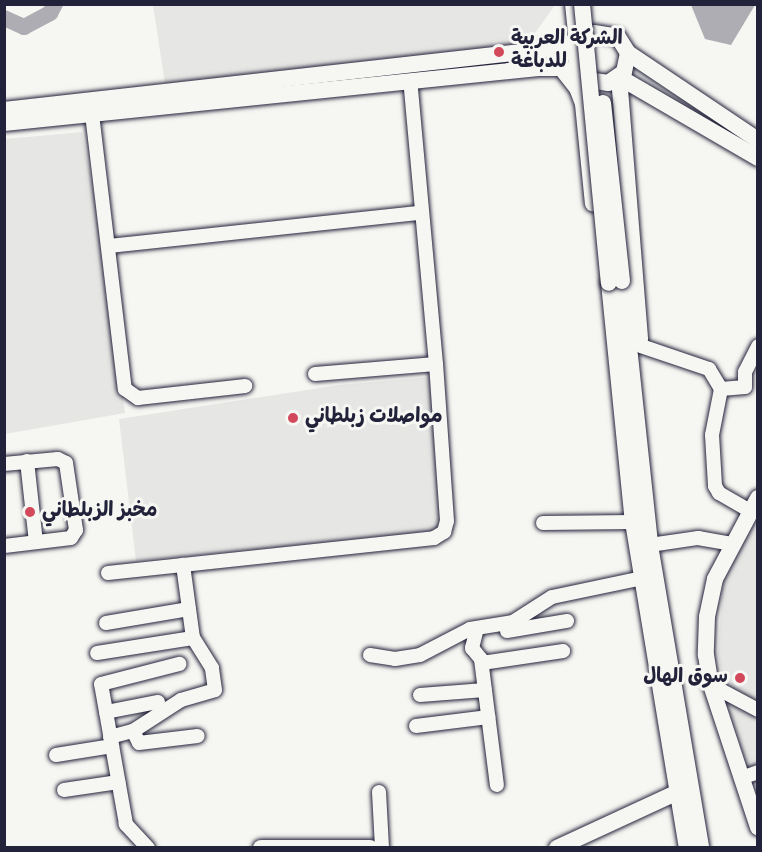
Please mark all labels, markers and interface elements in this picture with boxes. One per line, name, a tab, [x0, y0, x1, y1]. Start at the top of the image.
place label: الشركة العربية للدباغة	[511, 28, 623, 75]
marker: الشركة العربية للدباغة	[492, 45, 506, 59]
place label: مواصلات زبلطاني	[305, 406, 443, 430]
marker: مواصلات زبلطاني	[286, 411, 300, 425]
place label: مخبز الزبلطاني	[42, 500, 157, 524]
marker: مخبز الزبلطاني	[23, 505, 37, 519]
place label: سوق الهال	[643, 666, 728, 690]
marker: سوق الهال	[733, 671, 747, 685]

